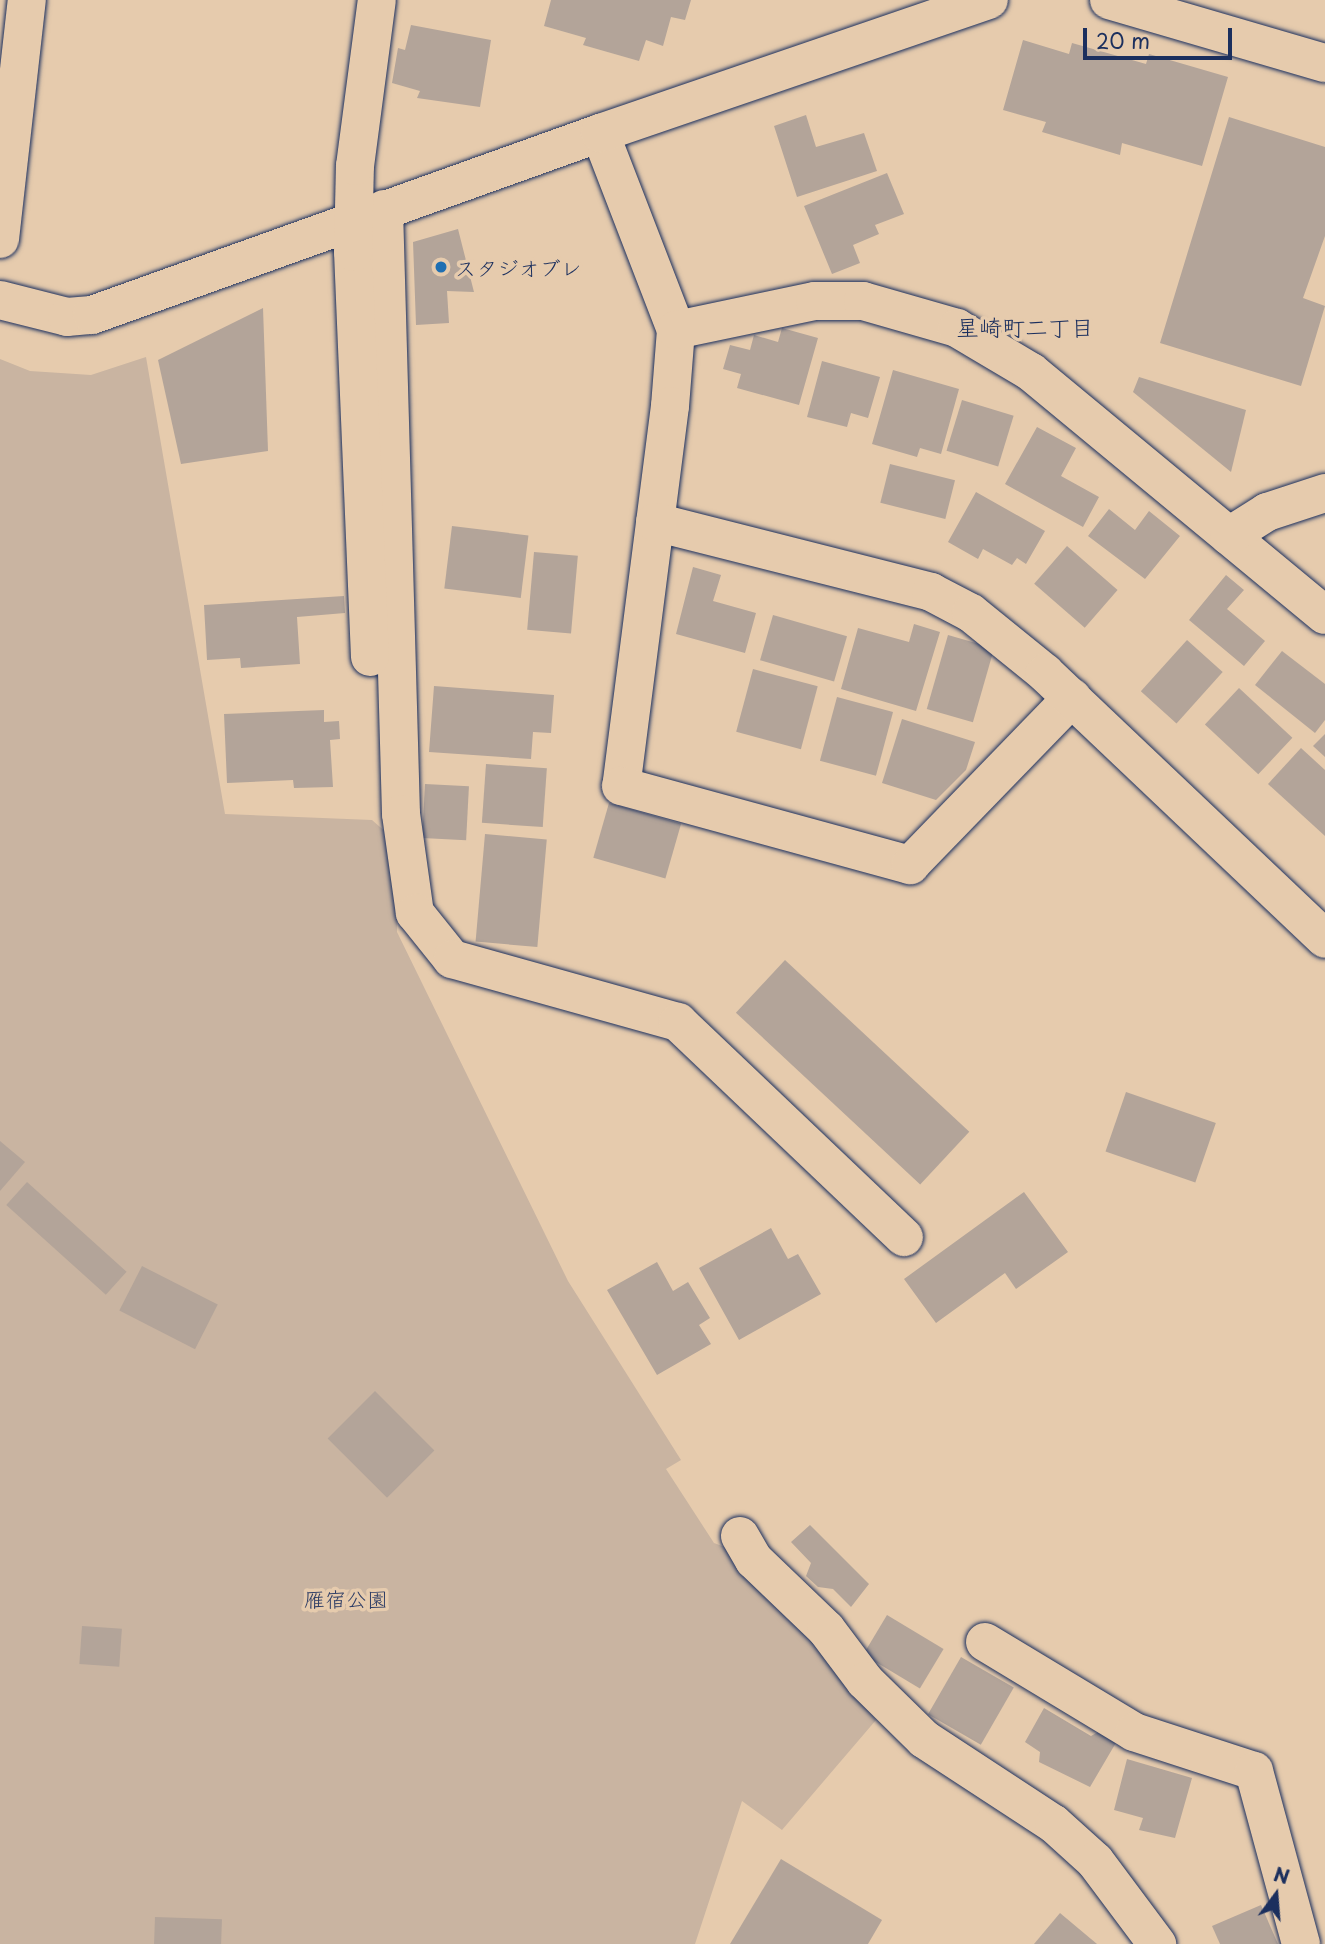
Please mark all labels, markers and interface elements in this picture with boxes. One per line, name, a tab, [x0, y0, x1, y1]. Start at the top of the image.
scale bar	[1087, 14, 1236, 58]
text: 20 m	[1096, 24, 1150, 56]
place label: スタジオブレ	[455, 254, 581, 280]
marker: スタジオブレ	[433, 259, 449, 275]
district label: 星崎町二丁目	[956, 313, 1094, 341]
park label: 雁宿公園	[304, 1585, 388, 1611]
text: N	[1271, 1859, 1293, 1890]
north arrow	[1241, 1860, 1311, 1930]

